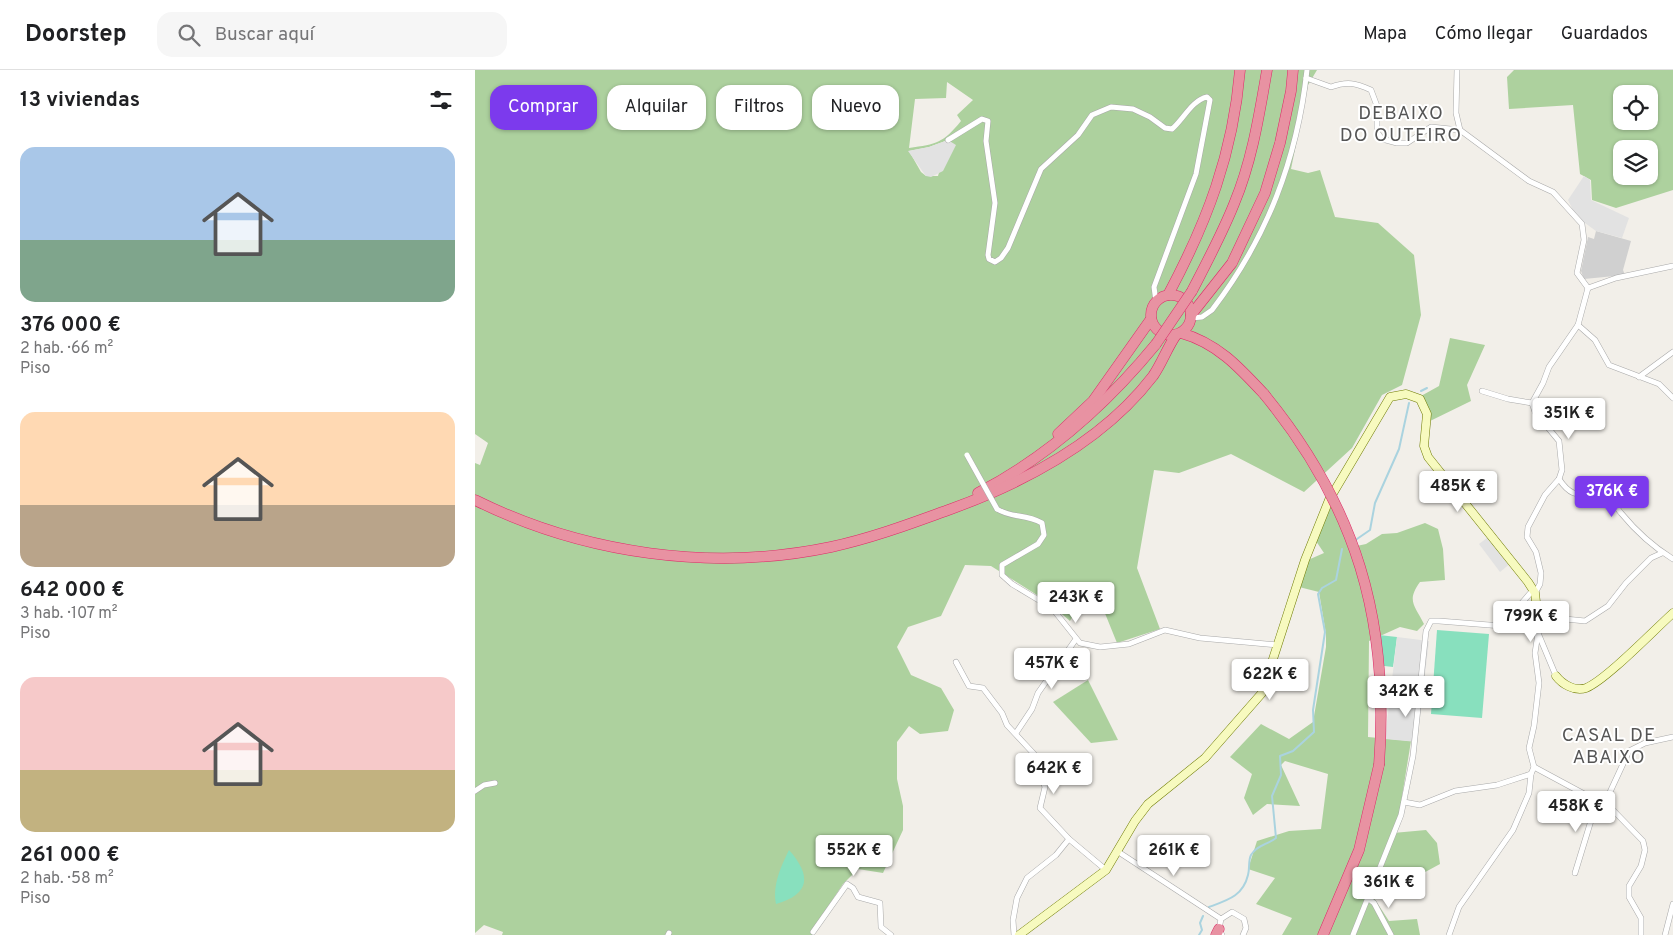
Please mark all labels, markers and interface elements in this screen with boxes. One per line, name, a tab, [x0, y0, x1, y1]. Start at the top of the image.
search box	[157, 12, 507, 57]
text: Doorstep	[25, 20, 127, 50]
icon: search	[175, 21, 203, 49]
text: Buscar aquí	[215, 23, 314, 47]
text: Mapa	[1363, 23, 1407, 46]
text: Cómo llegar	[1435, 23, 1533, 46]
text: Guardados	[1561, 23, 1648, 46]
chip: Comprar	[490, 85, 597, 130]
chip: Alquilar	[607, 85, 706, 130]
chip: Filtros	[716, 85, 802, 130]
chip: Nuevo	[812, 85, 899, 130]
map controls	[1613, 85, 1658, 185]
button: locate	[1613, 85, 1658, 130]
icon: filters	[427, 86, 455, 114]
text: 13 viviendas	[20, 87, 140, 114]
district label: DEBAIXO DO OUTEIRO	[1340, 102, 1462, 148]
button: layers	[1613, 140, 1658, 185]
icon: home	[193, 179, 283, 269]
text: 376 000 €	[20, 312, 121, 339]
text: 2 hab. · 66 m²	[20, 339, 113, 359]
text: Piso	[20, 359, 50, 379]
pin: 351K €	[1528, 398, 1610, 440]
text: 351K €	[1543, 404, 1595, 424]
icon: home	[193, 444, 283, 534]
pin: 485K €	[1417, 470, 1499, 513]
pin: 376K €	[1571, 476, 1653, 518]
text: 485K €	[1430, 477, 1486, 497]
text: 376K €	[1586, 482, 1638, 502]
text: 642 000 €	[20, 577, 125, 604]
pin: 243K €	[1035, 582, 1117, 624]
text: 243K €	[1048, 588, 1104, 608]
pin: 799K €	[1490, 600, 1572, 643]
text: 3 hab. · 107 m²	[20, 604, 118, 624]
text: 799K €	[1504, 607, 1558, 627]
text: Piso	[20, 624, 50, 644]
pin: 457K €	[1011, 648, 1093, 690]
text: 457K €	[1025, 654, 1079, 674]
pin: 622K €	[1229, 658, 1311, 701]
text: 622K €	[1243, 665, 1297, 685]
pin: 342K €	[1365, 676, 1447, 718]
text: 342K €	[1378, 682, 1434, 702]
icon: home	[193, 709, 283, 799]
district label: CASAL DE ABAIXO	[1562, 724, 1656, 770]
pin: 642K €	[1013, 752, 1095, 795]
text: 642K €	[1026, 759, 1082, 779]
pin: 458K €	[1535, 790, 1617, 833]
text: 458K €	[1548, 797, 1604, 817]
pin: 552K €	[813, 834, 895, 877]
pin: 261K €	[1133, 834, 1215, 877]
text: 552K €	[827, 841, 881, 861]
text: 261K €	[1148, 841, 1200, 861]
text: 261 000 €	[20, 842, 120, 869]
pin: 361K €	[1348, 866, 1430, 909]
text: 2 hab. · 58 m²	[20, 869, 114, 889]
text: 361K €	[1363, 873, 1415, 893]
text: Piso	[20, 889, 50, 909]

